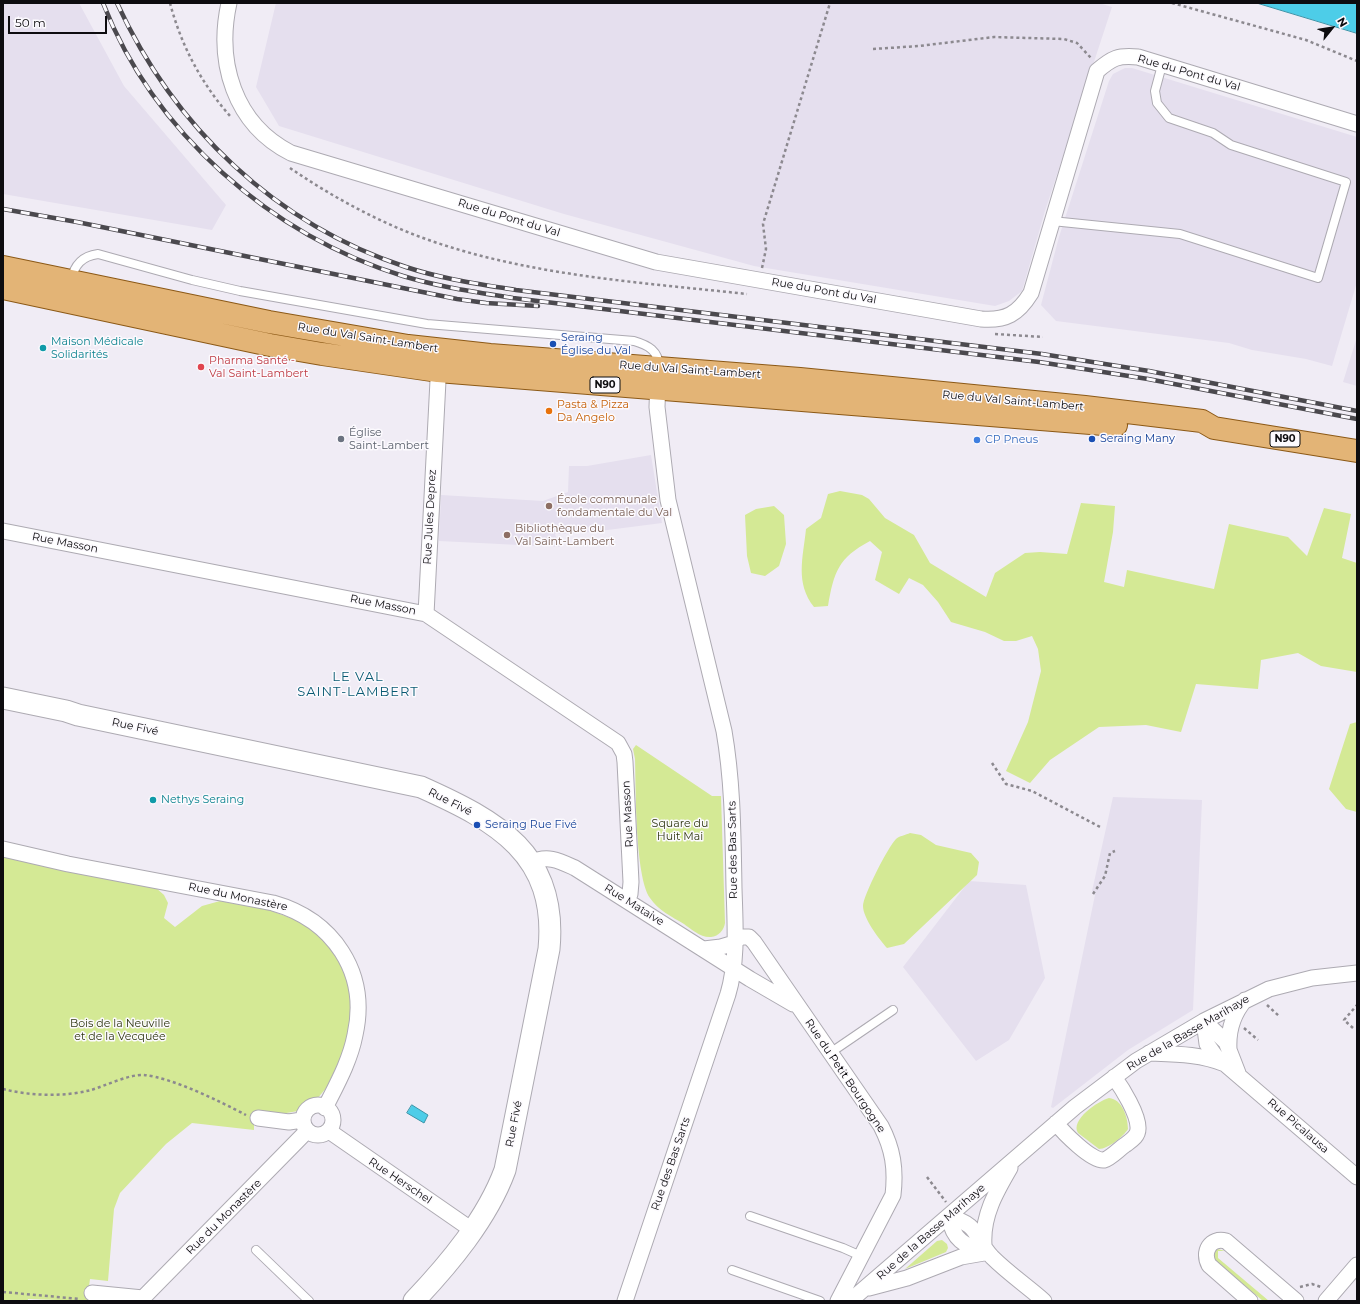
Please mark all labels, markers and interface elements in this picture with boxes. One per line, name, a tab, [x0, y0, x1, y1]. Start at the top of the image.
scale bar	[10, 8, 109, 34]
north arrow	[1312, 8, 1352, 48]
text: 50 m	[15, 15, 46, 30]
text: N	[1334, 15, 1351, 29]
street label: Rue du Pont du Val	[1136, 52, 1242, 94]
street label: Rue du Pont du Val	[456, 196, 562, 240]
street label: Rue du Pont du Val	[771, 275, 877, 307]
street label: Rue du Val Saint-Lambert	[297, 320, 439, 356]
place label: Seraing Église du Val	[561, 331, 631, 357]
place label: Maison Médicale Solidarités	[51, 335, 143, 361]
marker: Seraing Église du Val	[548, 339, 558, 349]
marker: Maison Médicale Solidarités	[38, 343, 48, 353]
place label: Pharma Santé - Val Saint-Lambert	[209, 354, 308, 380]
street label: Rue du Val Saint-Lambert	[619, 358, 761, 382]
marker: Pharma Santé - Val Saint-Lambert	[196, 362, 206, 372]
road number: N90	[590, 377, 620, 393]
street label: Rue du Val Saint-Lambert	[942, 388, 1084, 414]
place label: Pasta & Pizza Da Angelo	[557, 398, 629, 424]
marker: Pasta & Pizza Da Angelo	[544, 406, 554, 416]
place label: Église Saint-Lambert	[349, 426, 429, 452]
road number: N90	[1270, 431, 1300, 447]
place label: Seraing Many	[1100, 432, 1175, 446]
place label: CP Pneus	[985, 433, 1038, 447]
marker: Église Saint-Lambert	[336, 434, 346, 444]
marker: Seraing Many	[1087, 434, 1097, 444]
marker: CP Pneus	[972, 435, 982, 445]
street label: Rue Jules Deprez	[421, 469, 439, 565]
place label: École communale fondamentale du Val	[557, 493, 672, 519]
marker: École communale fondamentale du Val	[544, 501, 554, 511]
place label: Bibliothèque du Val Saint-Lambert	[515, 522, 614, 548]
street label: Rue Masson	[31, 530, 99, 556]
marker: Bibliothèque du Val Saint-Lambert	[502, 530, 512, 540]
street label: Rue Masson	[349, 592, 417, 618]
district label: LE VAL SAINT-LAMBERT	[297, 669, 419, 700]
street label: Rue Fivé	[111, 716, 159, 738]
street label: Rue Masson	[620, 780, 636, 848]
street label: Rue Fivé	[426, 785, 474, 819]
place label: Nethys Seraing	[161, 793, 244, 807]
marker: Nethys Seraing	[148, 795, 158, 805]
street label: Rue des Bas Sarts	[726, 801, 740, 899]
park label: Square du Huit Mai	[652, 817, 708, 843]
place label: Seraing Rue Fivé	[485, 818, 577, 832]
marker: Seraing Rue Fivé	[472, 820, 482, 830]
street label: Rue du Monastère	[187, 880, 289, 914]
street label: Rue Mataive	[602, 881, 666, 929]
street label: Rue de la Basse Marihaye	[1124, 992, 1252, 1074]
park label: Bois de la Neuville et de la Vecquée	[70, 1017, 170, 1043]
street label: Rue du Petit Bourgogne	[802, 1017, 888, 1135]
street label: Rue Picalausa	[1265, 1096, 1331, 1156]
street label: Rue Fivé	[503, 1100, 525, 1148]
street label: Rue des Bas Sarts	[649, 1116, 693, 1212]
street label: Rue Herschel	[366, 1155, 434, 1207]
street label: Rue du Monastère	[184, 1177, 264, 1257]
street label: Rue de la Basse Marihaye	[874, 1181, 988, 1283]

